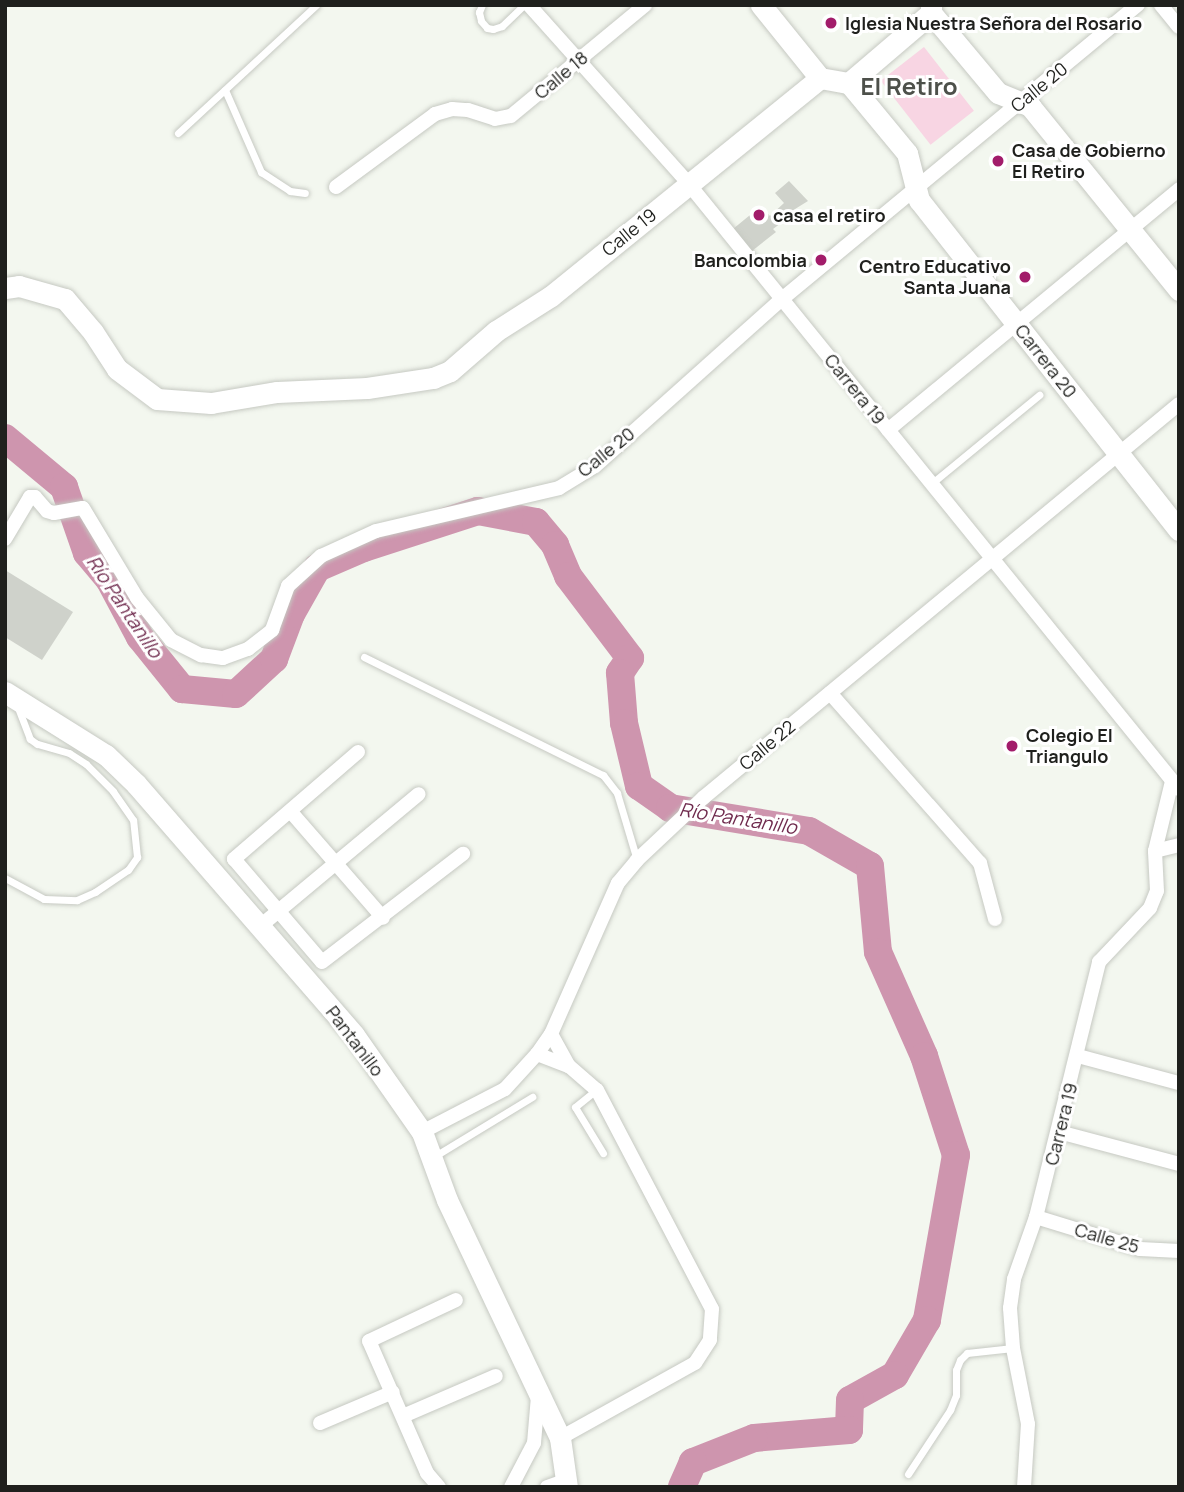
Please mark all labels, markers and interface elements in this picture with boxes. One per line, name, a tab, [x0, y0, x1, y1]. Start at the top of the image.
place label: Iglesia Nuestra Señora del Rosario	[845, 12, 1142, 34]
marker: Iglesia Nuestra Señora del Rosario	[823, 15, 839, 31]
street label: Calle 18	[530, 47, 592, 103]
street label: Calle 20	[1006, 58, 1072, 116]
district label: El Retiro	[860, 72, 958, 100]
place label: Casa de Gobierno El Retiro	[1012, 140, 1166, 182]
marker: Casa de Gobierno El Retiro	[990, 153, 1006, 169]
street label: Calle 19	[597, 204, 661, 260]
place label: casa el retiro	[773, 204, 886, 226]
marker: casa el retiro	[751, 207, 767, 223]
place label: Bancolombia	[694, 249, 807, 271]
marker: Bancolombia	[813, 252, 829, 268]
place label: Centro Educativo Santa Juana	[859, 256, 1011, 298]
marker: Centro Educativo Santa Juana	[1017, 269, 1033, 285]
street label: Carrera 20	[1011, 320, 1081, 402]
street label: Carrera 19	[820, 350, 890, 428]
street label: Calle 20	[573, 423, 639, 481]
water label: Río Pantanillo	[81, 552, 167, 662]
street label: Calle 22	[735, 716, 799, 774]
place label: Colegio El Triangulo	[1026, 725, 1113, 768]
marker: Colegio El Triangulo	[1004, 738, 1020, 754]
water label: Río Pantanillo	[678, 798, 798, 840]
street label: Pantanillo	[322, 1002, 388, 1080]
street label: Carrera 19	[1040, 1081, 1082, 1167]
street label: Calle 25	[1072, 1219, 1142, 1257]

